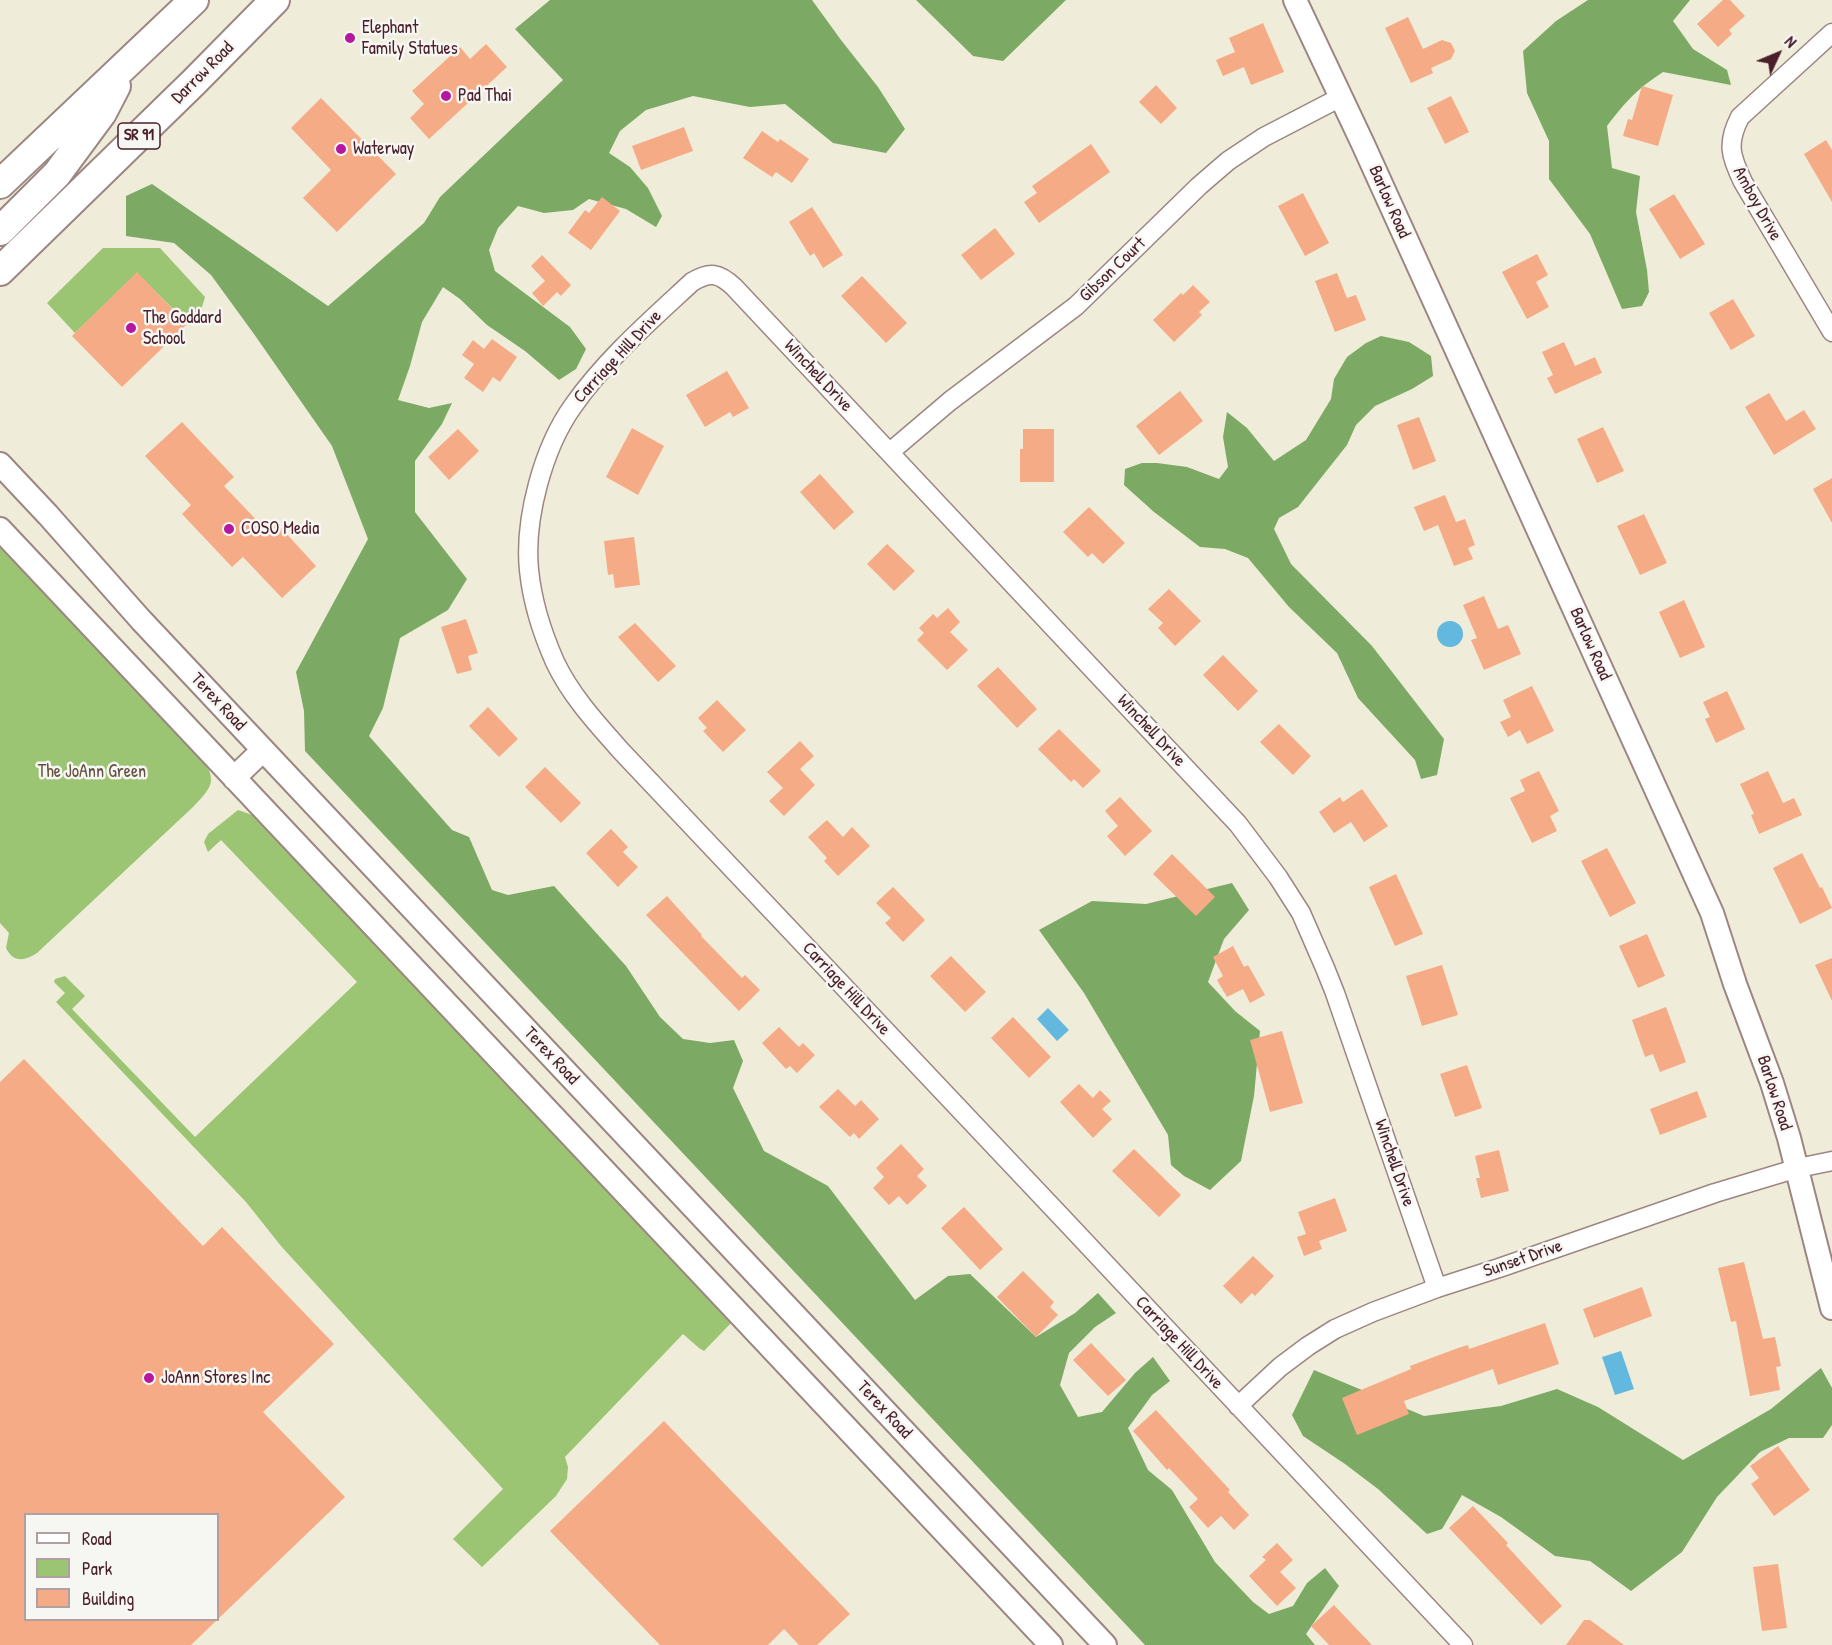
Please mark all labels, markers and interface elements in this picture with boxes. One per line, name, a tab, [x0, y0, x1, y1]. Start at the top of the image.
place label: Elephant Family Statues	[362, 17, 458, 60]
north arrow	[1748, 24, 1808, 84]
marker: Elephant Family Statues	[343, 31, 357, 45]
text: N	[1780, 31, 1802, 52]
street label: Darrow Road	[168, 38, 238, 108]
place label: Pad Thai	[458, 85, 512, 107]
marker: Pad Thai	[439, 89, 453, 103]
road number: SR 91	[118, 123, 160, 149]
place label: Waterway	[353, 138, 414, 160]
marker: Waterway	[334, 142, 348, 156]
street label: Barlow Road	[1363, 162, 1415, 242]
street label: Amboy Drive	[1728, 163, 1786, 245]
street label: Gibson Court	[1075, 233, 1151, 307]
street label: Carriage Hill Drive	[569, 306, 667, 408]
place label: The Goddard School	[143, 307, 221, 350]
marker: The Goddard School	[124, 321, 138, 335]
street label: Winchell Drive	[779, 335, 857, 417]
place label: COSO Media	[241, 518, 319, 540]
marker: COSO Media	[222, 522, 236, 536]
street label: Barlow Road	[1564, 604, 1616, 684]
street label: Terex Road	[186, 669, 250, 735]
street label: Winchell Drive	[1112, 690, 1190, 772]
park label: The JoAnn Green	[38, 761, 146, 783]
street label: Carriage Hill Drive	[797, 938, 895, 1040]
street label: Terex Road	[519, 1023, 583, 1089]
street label: Barlow Road	[1752, 1053, 1796, 1133]
street label: Winchell Drive	[1369, 1117, 1419, 1209]
street label: Sunset Drive	[1481, 1235, 1565, 1283]
street label: Carriage Hill Drive	[1130, 1292, 1228, 1394]
place label: JoAnn Stores Inc	[161, 1367, 270, 1389]
marker: JoAnn Stores Inc	[142, 1371, 156, 1385]
street label: Terex Road	[852, 1377, 916, 1443]
legend	[24, 1513, 219, 1621]
text: Road	[82, 1526, 112, 1551]
text: Park	[82, 1556, 112, 1581]
text: Building	[82, 1586, 134, 1611]

